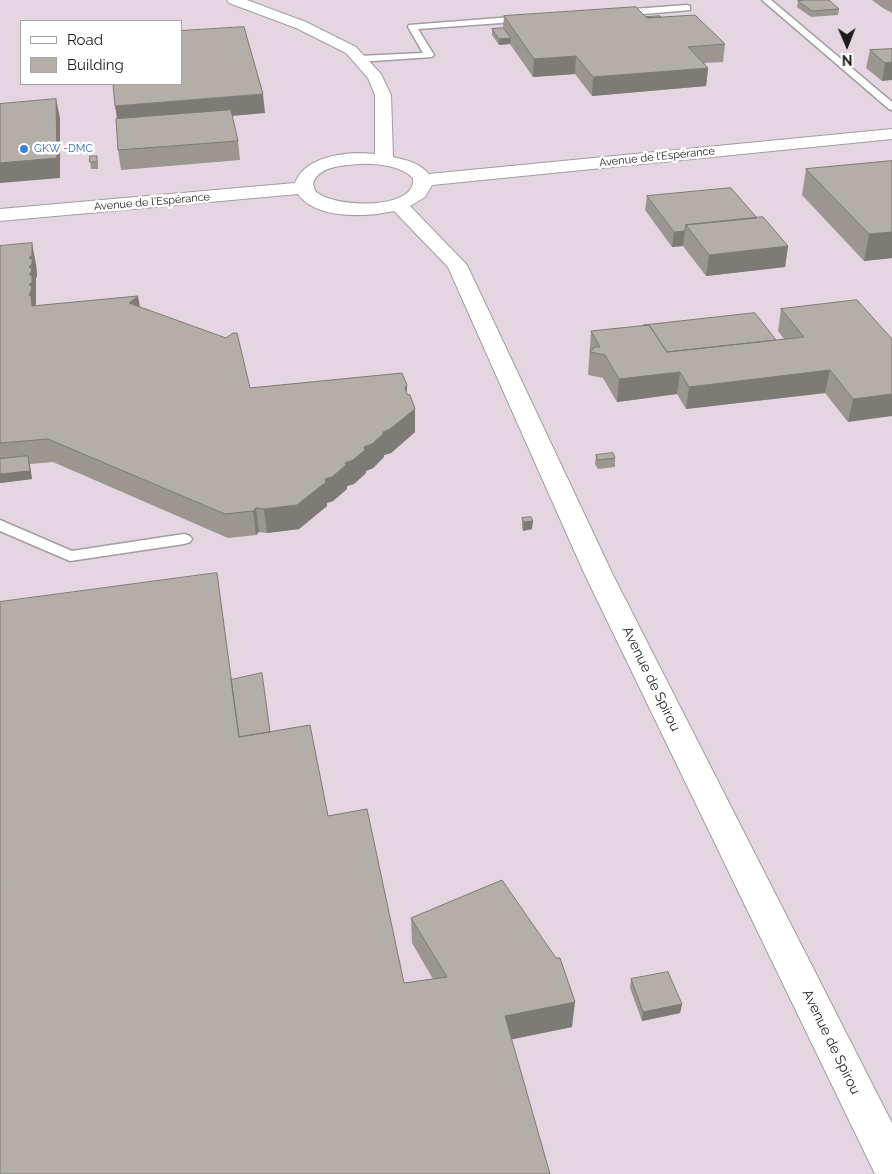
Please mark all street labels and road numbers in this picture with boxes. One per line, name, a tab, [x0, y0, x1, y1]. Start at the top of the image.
street label: Avenue de l'Espérance	[598, 144, 716, 170]
street label: Avenue de l'Espérance	[93, 190, 211, 214]
street label: Avenue de Spirou	[618, 624, 684, 734]
street label: Avenue de Spirou	[798, 987, 864, 1097]

